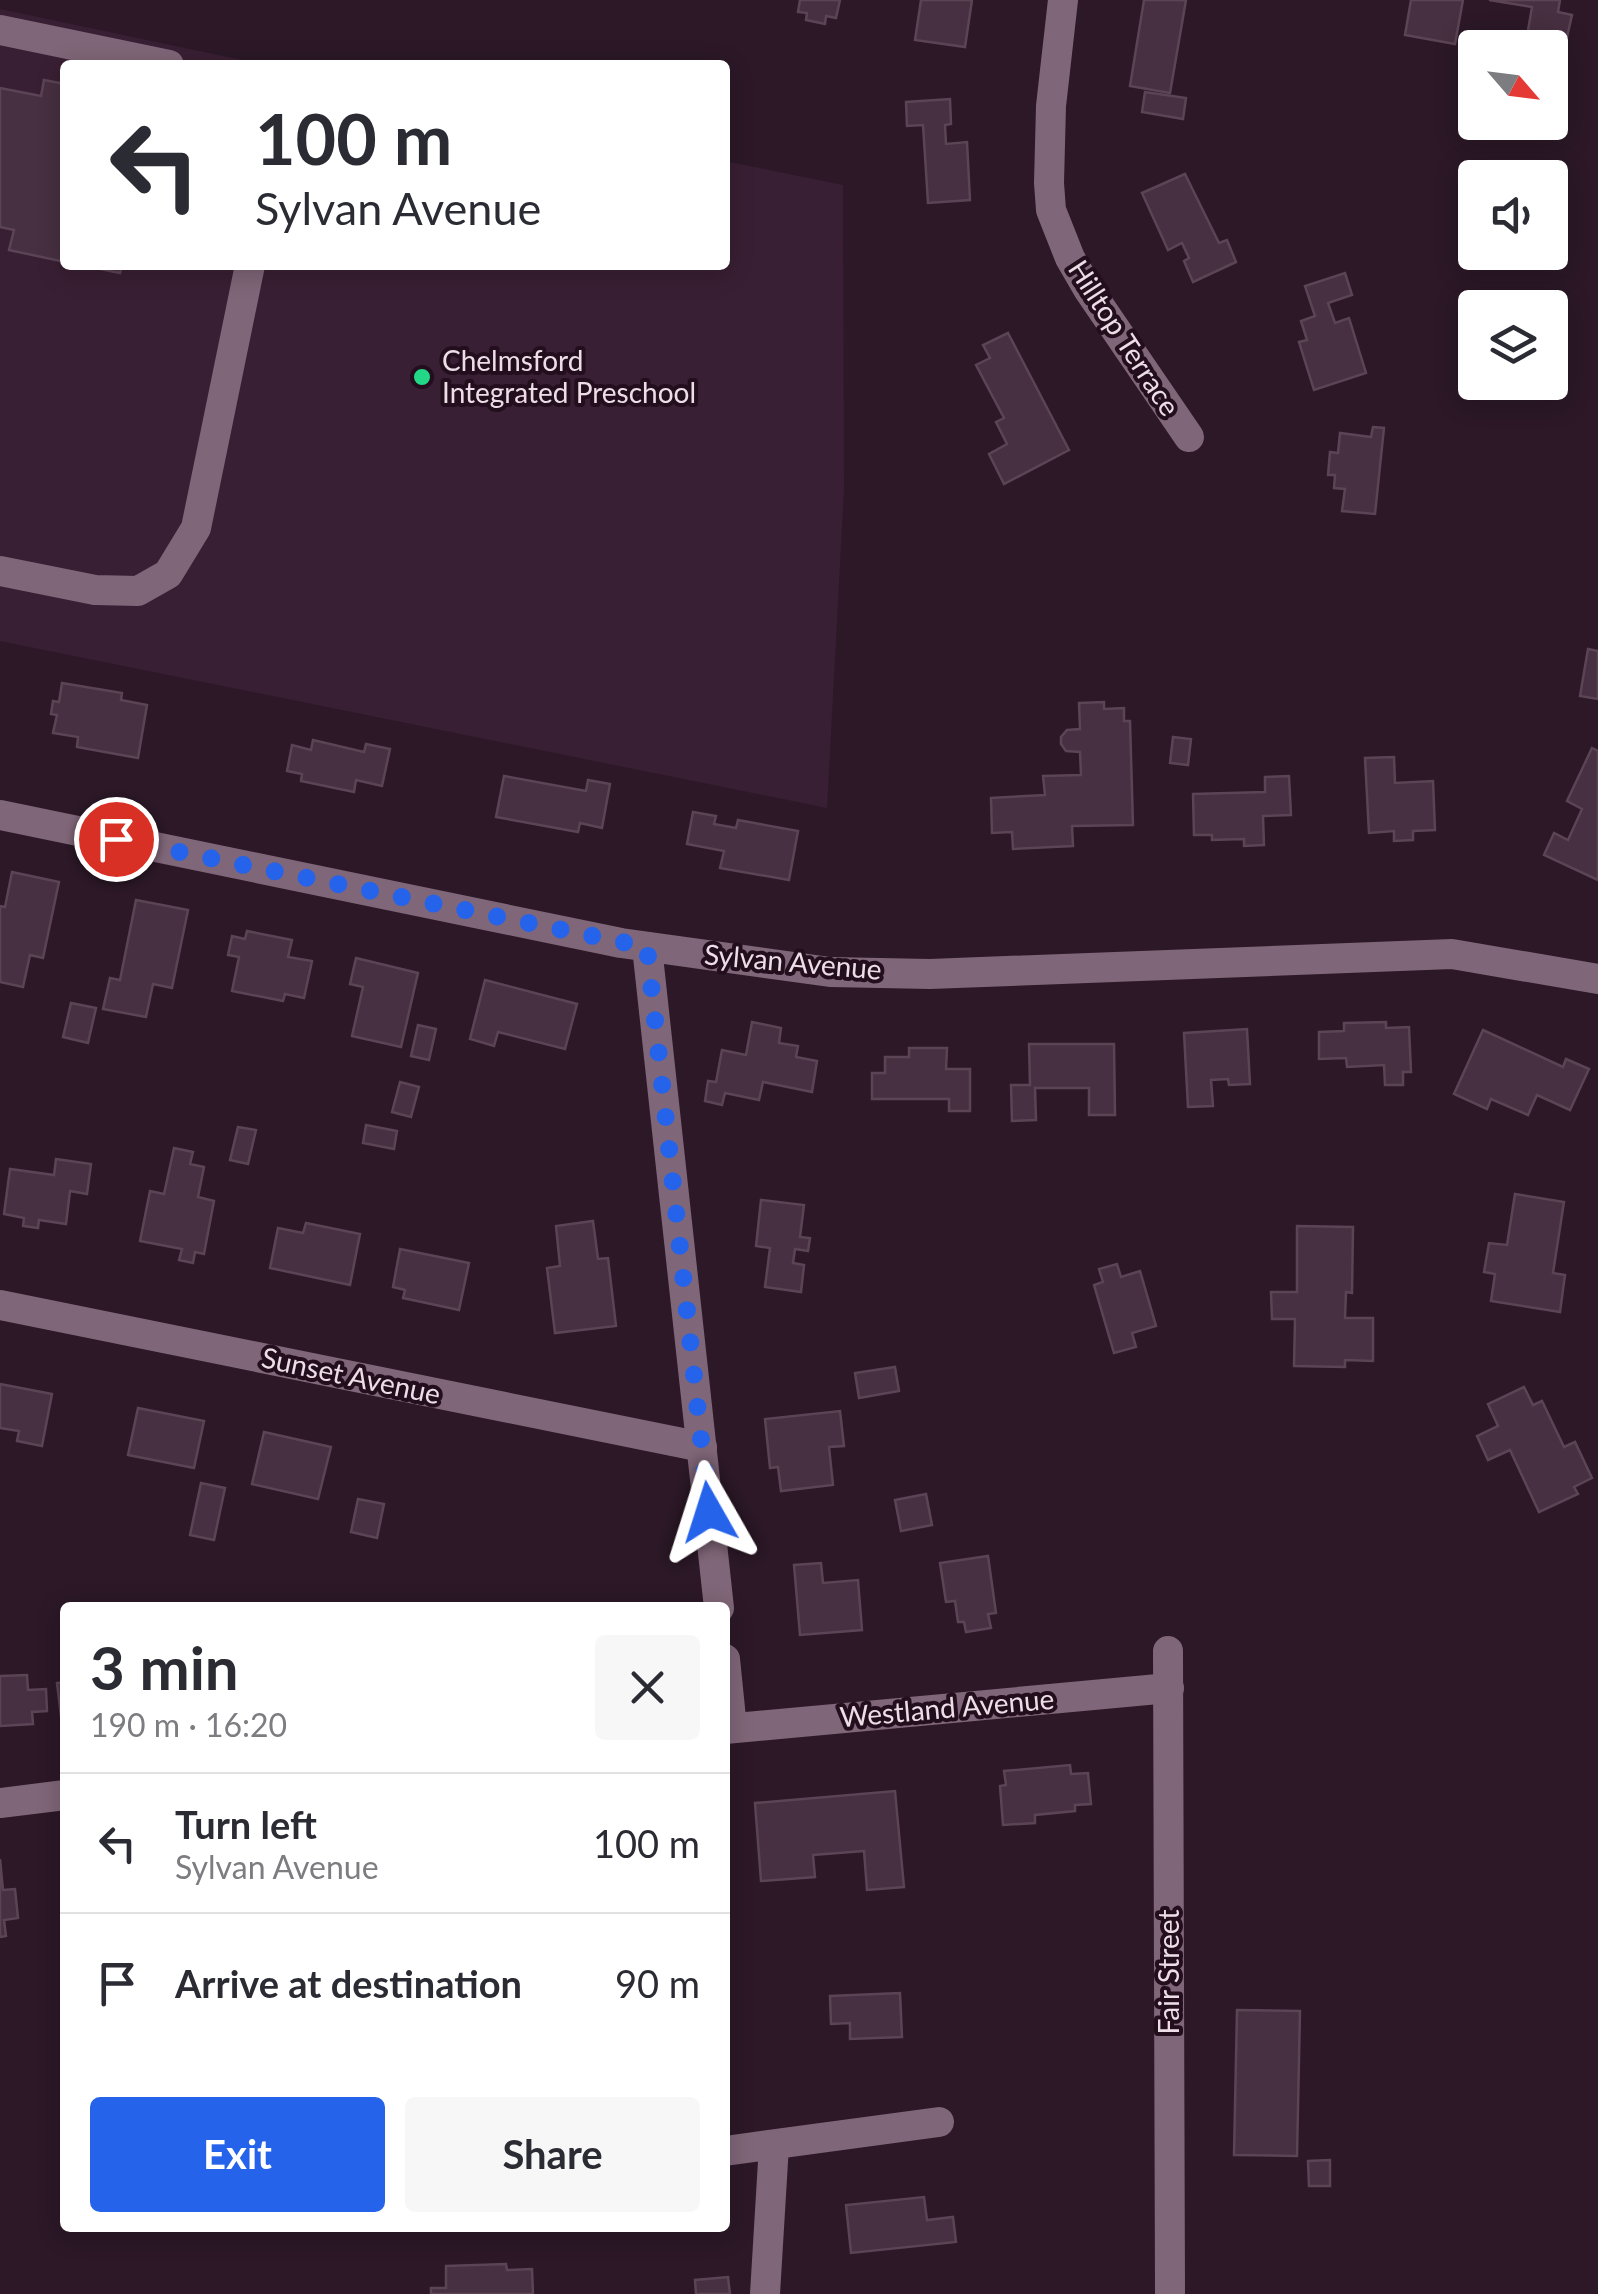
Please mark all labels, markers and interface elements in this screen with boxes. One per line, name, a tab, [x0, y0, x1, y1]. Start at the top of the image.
north arrow	[1458, 30, 1568, 140]
map controls	[1458, 30, 1568, 400]
text: 100 m	[255, 96, 452, 180]
icon: left	[90, 100, 220, 230]
button: sound	[1458, 160, 1568, 270]
text: Sylvan Avenue	[255, 181, 541, 235]
street label: Hilltop Terrace	[1062, 253, 1188, 422]
button: layers	[1458, 290, 1568, 400]
place label: Chelmsford Integrated Preschool	[442, 343, 696, 409]
marker: Chelmsford Integrated Preschool	[411, 366, 433, 388]
pin	[74, 797, 159, 882]
icon: arrive	[89, 812, 144, 867]
street label: Sylvan Avenue	[703, 936, 883, 986]
street label: Sunset Avenue	[259, 1339, 444, 1411]
position arrow	[657, 1460, 761, 1564]
text: 3 min	[90, 1631, 239, 1703]
button: close	[595, 1635, 700, 1740]
street label: Westland Avenue	[838, 1681, 1056, 1733]
text: 190 m · 16:20	[90, 1705, 287, 1744]
text: Turn left	[175, 1801, 317, 1847]
icon: left	[90, 1816, 145, 1871]
text: 100 m	[593, 1820, 700, 1866]
text: Sylvan Avenue	[175, 1847, 379, 1886]
street label: Fair Street	[1151, 1910, 1185, 2034]
icon: arrive	[90, 1956, 145, 2011]
text: Arrive at destination	[175, 1960, 522, 2006]
text: 90 m	[615, 1960, 700, 2006]
button: Exit	[90, 2097, 385, 2212]
button: Share	[405, 2097, 700, 2212]

